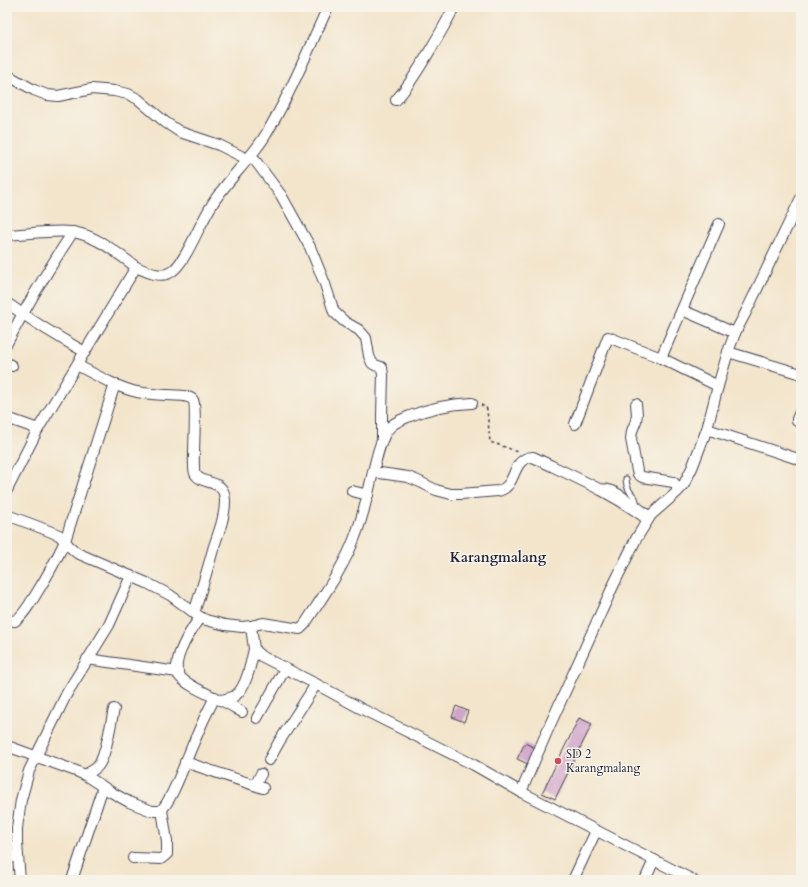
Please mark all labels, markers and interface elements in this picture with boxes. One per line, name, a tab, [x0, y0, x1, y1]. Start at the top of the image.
district label: Karangmalang	[450, 548, 547, 567]
place label: SD 2 Karangmalang	[566, 746, 641, 776]
marker: SD 2 Karangmalang	[553, 756, 563, 766]

